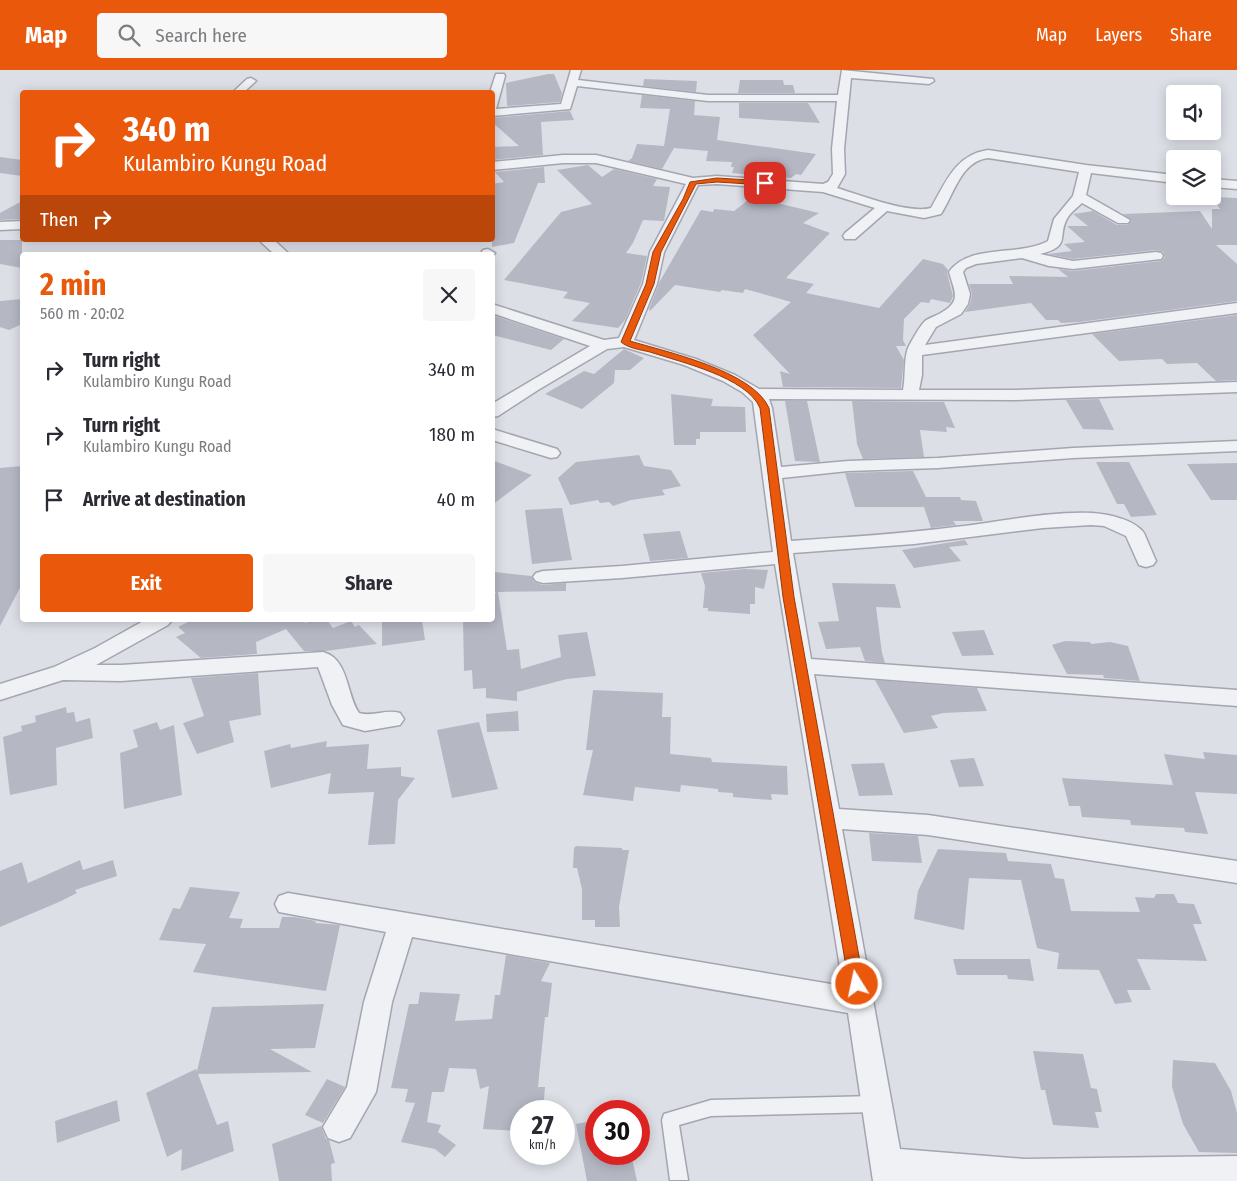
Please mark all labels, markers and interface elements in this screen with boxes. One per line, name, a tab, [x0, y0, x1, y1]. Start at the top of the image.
search box	[97, 13, 447, 58]
text: Map	[25, 21, 67, 49]
icon: search	[115, 21, 143, 49]
text: Search here	[155, 24, 247, 47]
text: Map	[1036, 24, 1067, 46]
text: Layers	[1095, 24, 1142, 46]
text: Share	[1170, 24, 1212, 46]
map controls	[1166, 85, 1221, 205]
button: sound	[1166, 85, 1221, 140]
text: 340 m	[123, 108, 211, 150]
icon: right	[40, 110, 105, 175]
text: Kulambiro Kungu Road	[123, 150, 327, 177]
button: layers	[1166, 150, 1221, 205]
pin	[744, 162, 786, 204]
icon: arrive	[751, 169, 779, 197]
icon: right	[88, 205, 116, 233]
text: Then	[40, 208, 78, 231]
text: 2 min	[40, 267, 107, 303]
button: close	[423, 269, 475, 321]
text: 560 m · 20:02	[40, 304, 125, 323]
text: Turn right	[83, 349, 160, 372]
icon: right	[40, 356, 68, 384]
text: 340 m	[428, 358, 475, 381]
text: Kulambiro Kungu Road	[83, 372, 232, 391]
text: Turn right	[83, 414, 160, 437]
icon: right	[40, 421, 68, 449]
text: 180 m	[429, 423, 475, 446]
text: Kulambiro Kungu Road	[83, 437, 232, 456]
icon: arrive	[40, 486, 68, 514]
text: Arrive at destination	[83, 488, 246, 511]
text: 40 m	[437, 488, 475, 511]
button: Exit	[40, 554, 253, 612]
button: Share	[263, 554, 475, 612]
position arrow	[830, 957, 882, 1009]
speed limit sign: 30	[585, 1100, 650, 1165]
text: 27	[531, 1111, 554, 1141]
text: km/h	[529, 1138, 556, 1152]

